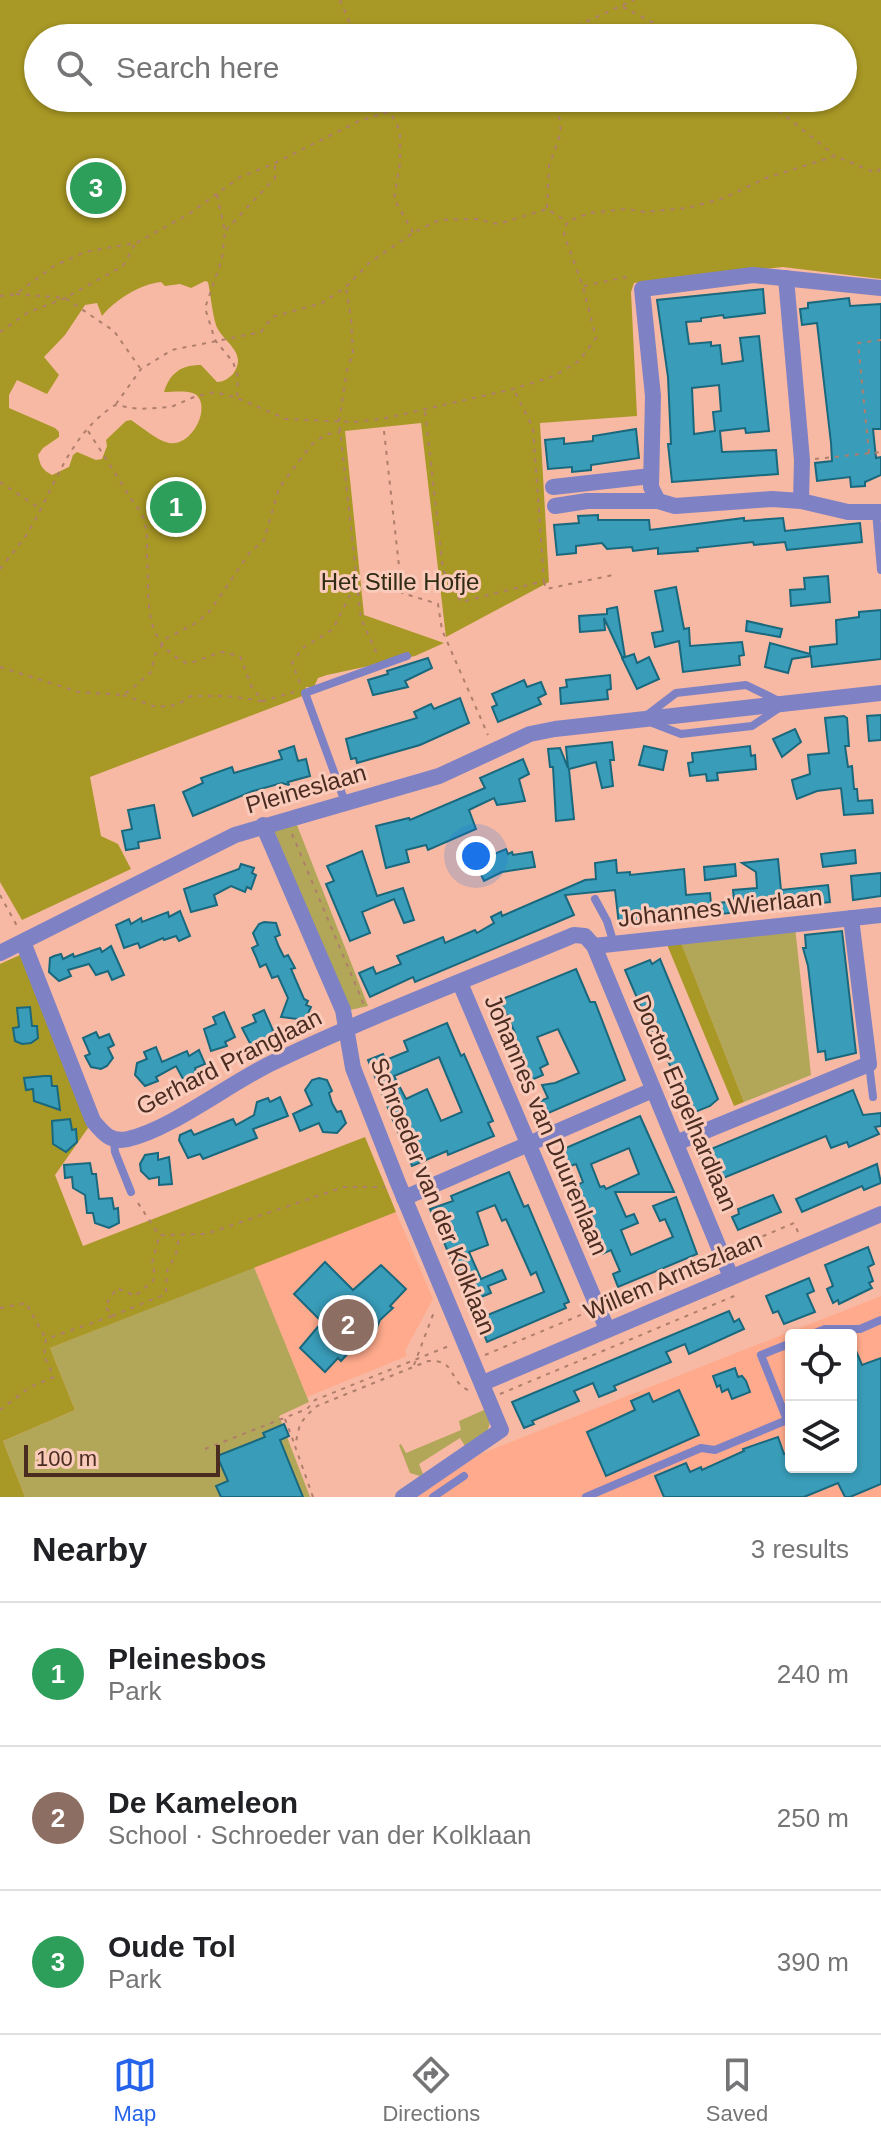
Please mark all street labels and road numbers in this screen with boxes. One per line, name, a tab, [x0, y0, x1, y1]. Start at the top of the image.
street label: Pleineslaan	[242, 758, 369, 819]
street label: Johannes Wierlaan	[616, 883, 824, 932]
street label: Johannes van Duurenlaan	[479, 991, 614, 1259]
street label: Doctor Engelhardlaan	[628, 991, 743, 1215]
street label: Gerhard Pranglaan	[132, 1003, 326, 1120]
street label: Schroeder van der Kolklaan	[365, 1053, 501, 1338]
street label: Willem Arntszlaan	[580, 1226, 766, 1325]

